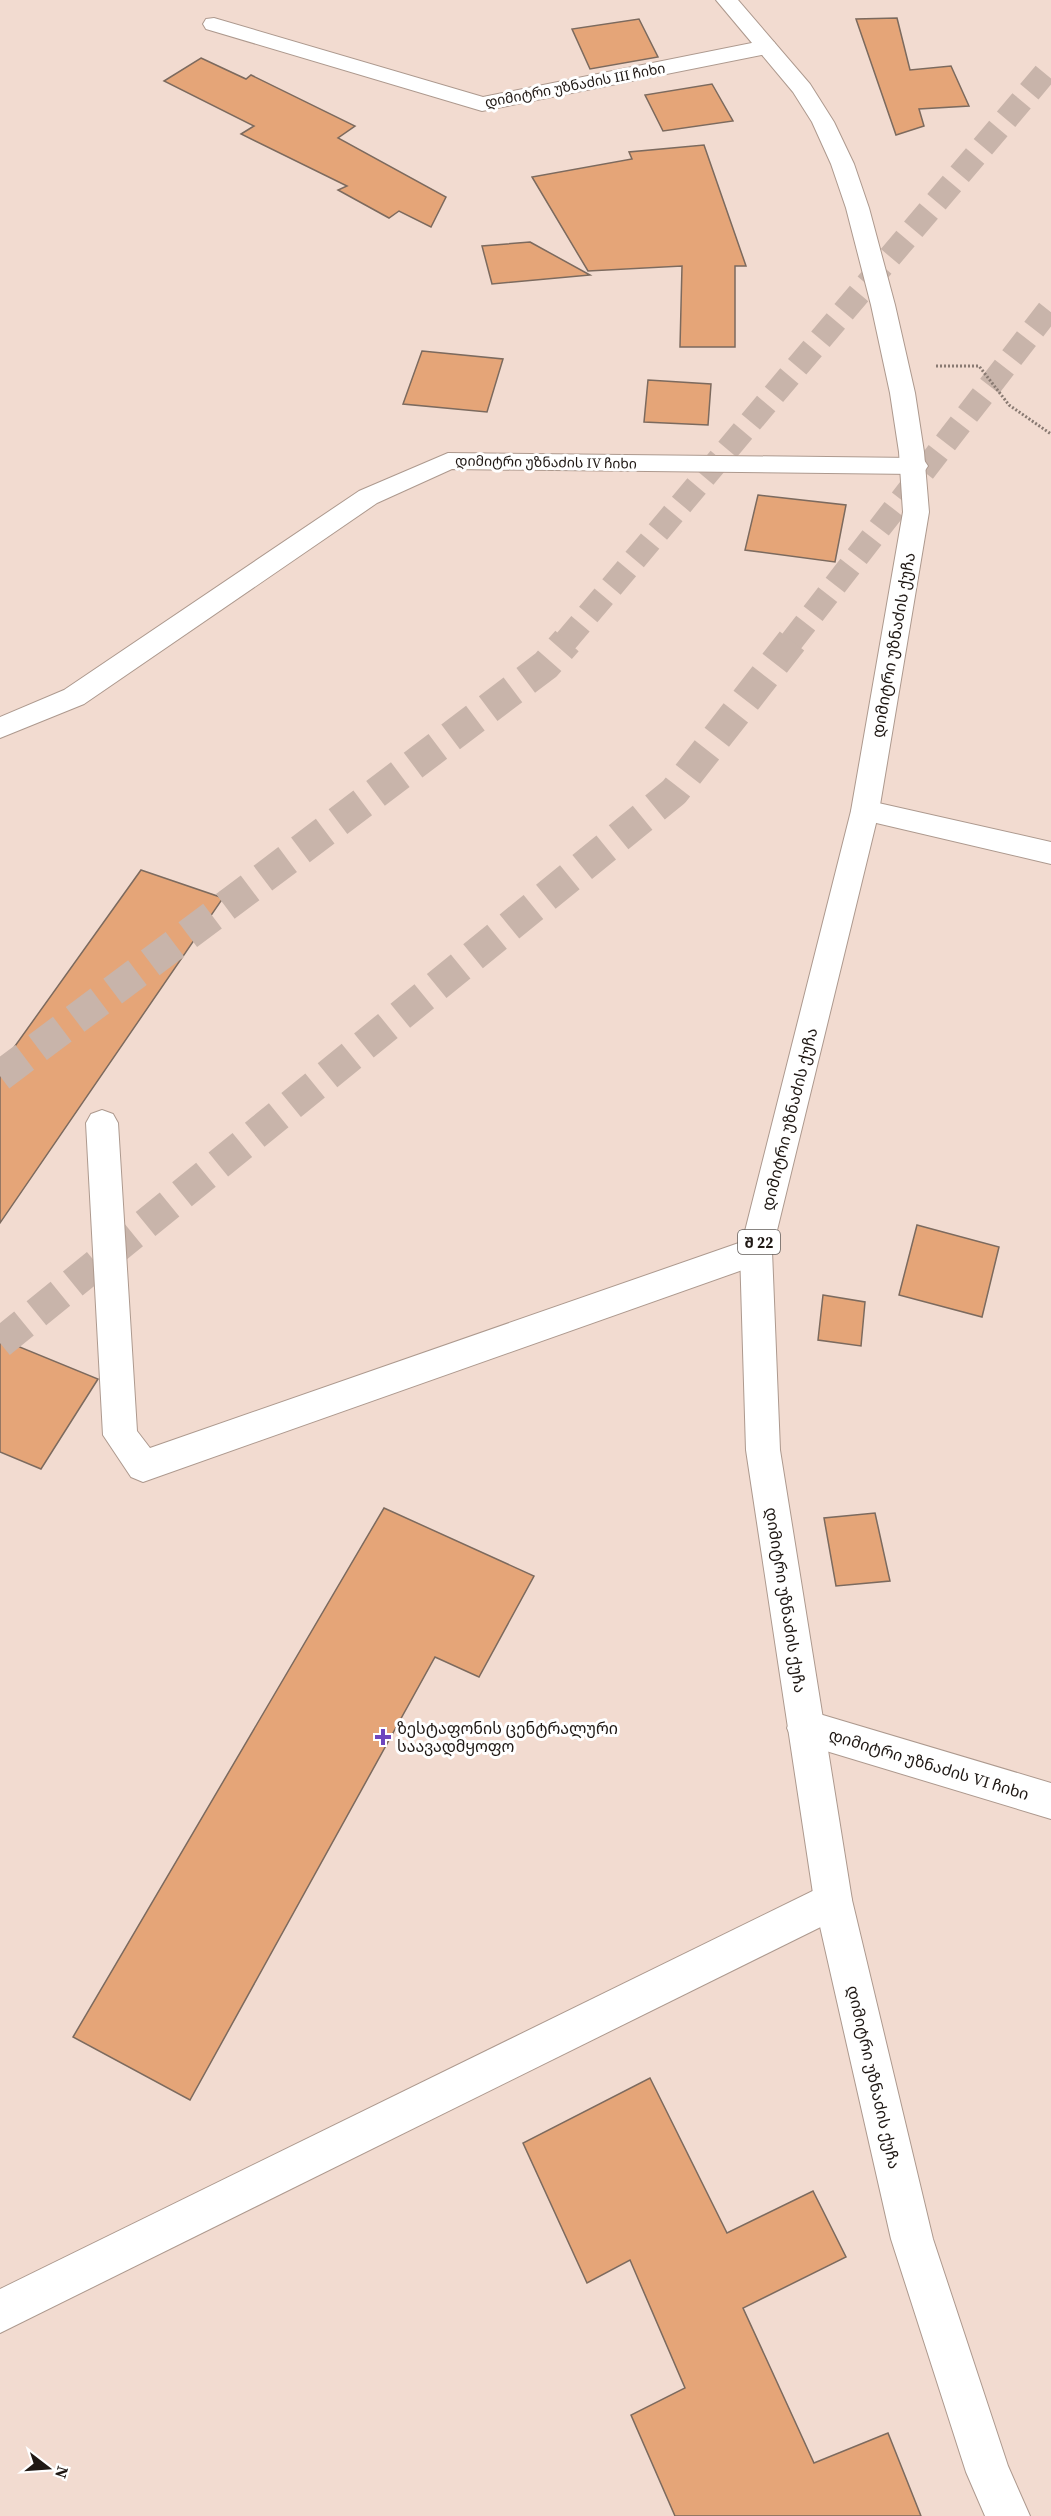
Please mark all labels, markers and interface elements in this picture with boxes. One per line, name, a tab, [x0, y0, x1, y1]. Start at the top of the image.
street label: დიმიტრი უზნაძის III ჩიხი	[483, 58, 667, 112]
street label: დიმიტრი უზნაძის IV ჩიხი	[455, 450, 637, 474]
street label: დიმიტრი უზნაძის ქუჩა	[866, 551, 920, 739]
street label: დიმიტრი უზნაძის ქუჩა	[756, 1025, 822, 1213]
road number: შ 22	[738, 1230, 780, 1254]
street label: დიმიტრი უზნაძის ქუჩა	[760, 1506, 812, 1694]
place label: ზესტაფონის ცენტრალური საავადმყოფო	[397, 1717, 618, 1757]
street label: დიმიტრი უზნაძის VI ჩიხი	[826, 1723, 1032, 1805]
marker: ზესტაფონის ცენტრალური საავადმყოფო	[374, 1728, 392, 1746]
street label: დიმიტრი უზნაძის ქუჩა	[842, 1983, 906, 2171]
north arrow	[18, 2438, 78, 2498]
text: N	[50, 2464, 75, 2482]

